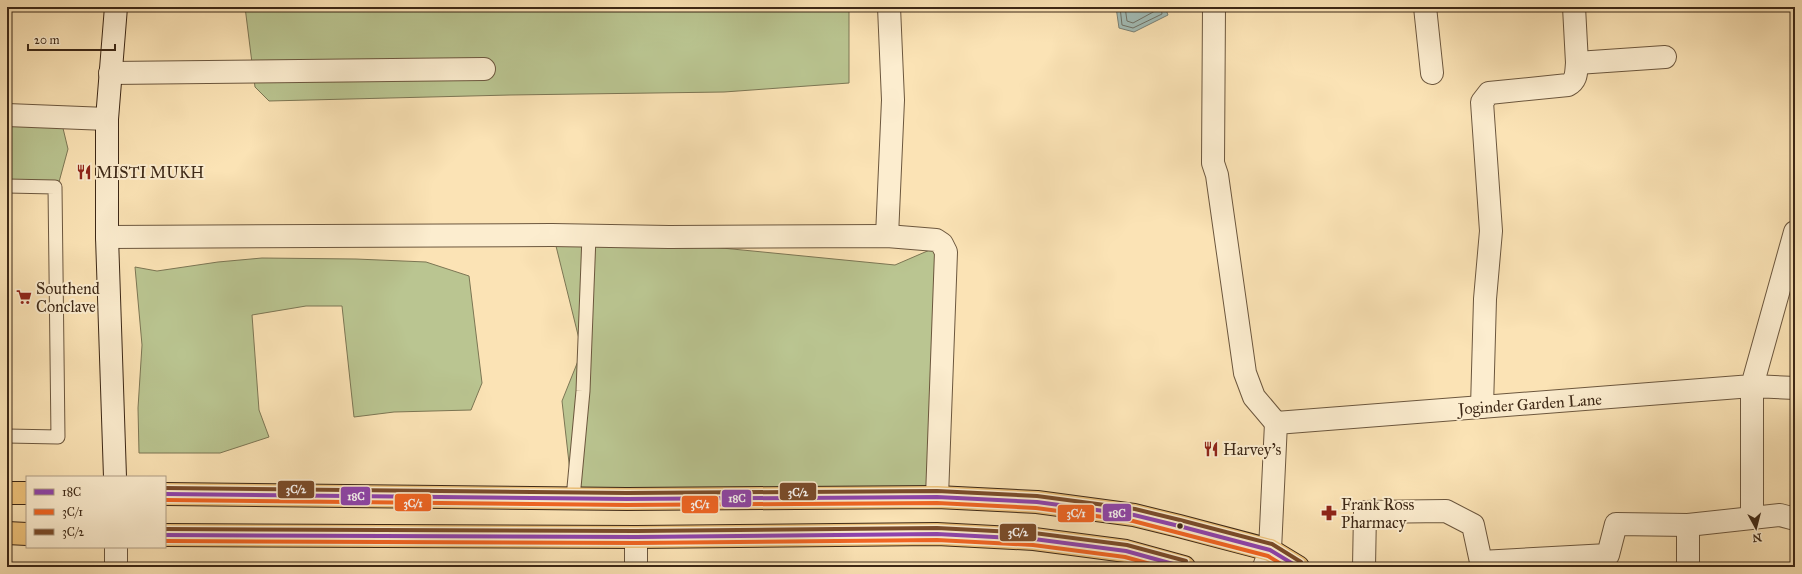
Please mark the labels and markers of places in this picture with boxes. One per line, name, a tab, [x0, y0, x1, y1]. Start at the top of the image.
restaurant icon: MISTI MUKH	[75, 163, 93, 181]
place label: MISTI MUKH	[96, 163, 204, 182]
place label: Southend Conclave	[36, 279, 100, 316]
supermarket icon: Southend Conclave	[15, 288, 33, 306]
restaurant icon: Harvey's	[1202, 440, 1220, 458]
place label: Harvey's	[1223, 440, 1282, 459]
place label: Frank Ross Pharmacy	[1341, 495, 1415, 532]
pharmacy icon: Frank Ross Pharmacy	[1320, 504, 1338, 522]
unlabelled marker	[1175, 521, 1185, 531]

